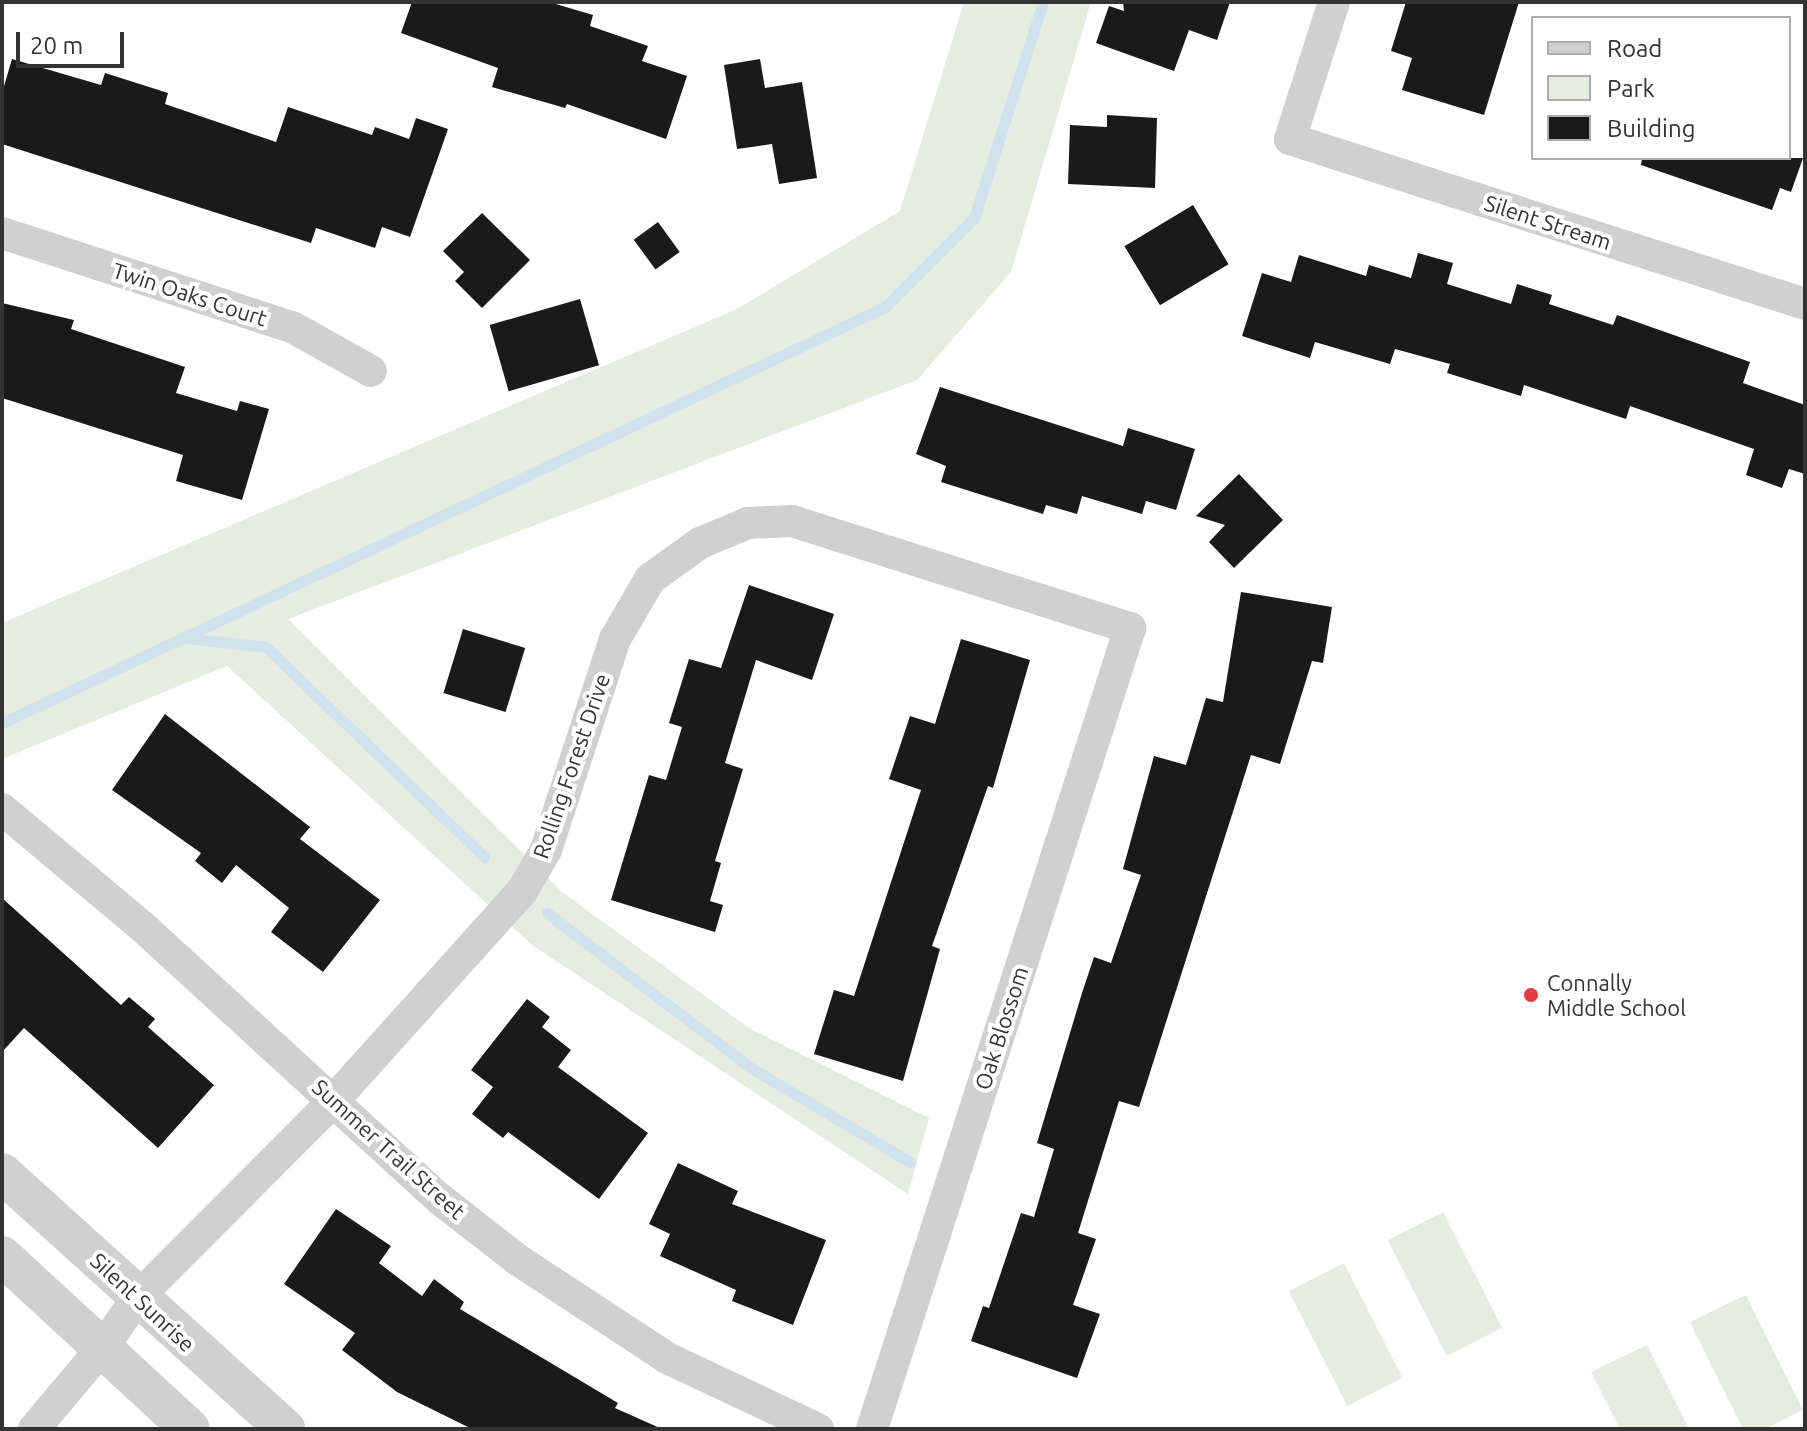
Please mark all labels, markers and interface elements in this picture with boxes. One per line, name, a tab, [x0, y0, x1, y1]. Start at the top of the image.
scale bar	[20, 16, 128, 66]
legend	[1531, 16, 1791, 160]
text: 20 m	[30, 32, 83, 59]
text: Road	[1607, 35, 1662, 62]
text: Park	[1607, 75, 1655, 102]
text: Building	[1607, 115, 1695, 142]
street label: Silent Stream	[1481, 189, 1615, 255]
street label: Twin Oaks Court	[110, 257, 270, 331]
street label: Rolling Forest Drive	[527, 670, 615, 862]
street label: Oak Blossom	[969, 963, 1033, 1093]
place label: Connally Middle School	[1547, 969, 1686, 1020]
marker: Connally Middle School	[1522, 986, 1540, 1004]
street label: Summer Trail Street	[307, 1074, 471, 1224]
street label: Silent Sunrise	[85, 1247, 201, 1357]

